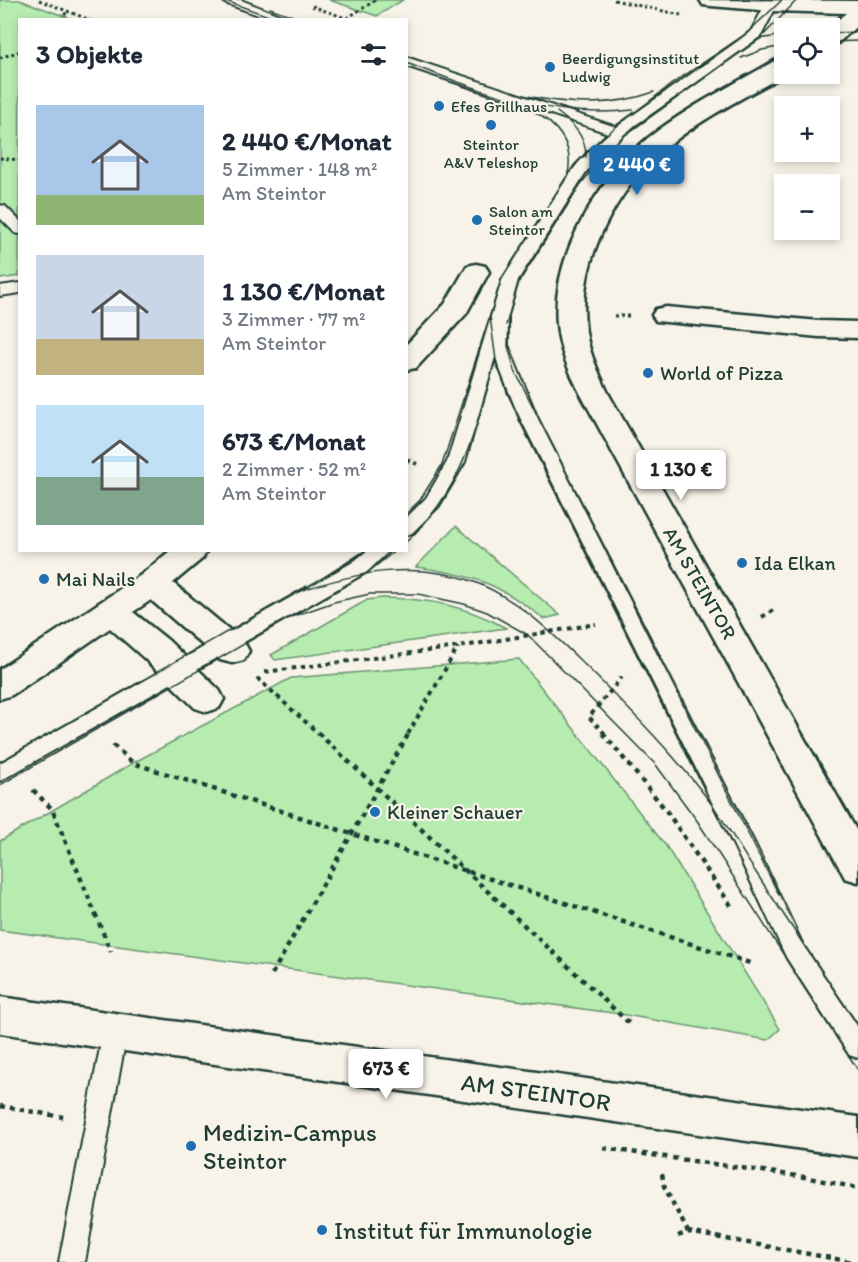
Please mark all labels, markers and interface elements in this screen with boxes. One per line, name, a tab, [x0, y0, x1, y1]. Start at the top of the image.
map controls	[774, 18, 840, 240]
button: locate	[774, 18, 840, 84]
text: 3 Objekte	[36, 38, 143, 70]
icon: filters	[357, 38, 390, 71]
place label: Beerdigungsinstitut Ludwig	[562, 49, 699, 86]
marker: Beerdigungsinstitut Ludwig	[543, 60, 557, 74]
button: +	[774, 96, 840, 162]
place label: Efes Grillhaus	[451, 97, 547, 116]
marker: Efes Grillhaus	[432, 99, 446, 113]
marker: Steintor A&V Teleshop	[484, 118, 498, 132]
text: 2 440 €/Monat	[222, 125, 391, 157]
icon: home	[84, 129, 156, 201]
place label: Steintor A&V Teleshop	[444, 135, 538, 172]
pin: 2 440 €	[582, 145, 692, 196]
text: 2 440 €	[603, 152, 671, 176]
text: 5 Zimmer · 148 m²	[222, 157, 377, 181]
button: −	[774, 174, 840, 240]
text: Am Steintor	[222, 181, 326, 205]
place label: Salon am Steintor	[489, 202, 553, 239]
marker: Salon am Steintor	[470, 213, 484, 227]
text: 1 130 €/Monat	[222, 275, 385, 307]
icon: home	[84, 279, 156, 351]
text: 3 Zimmer · 77 m²	[222, 307, 365, 331]
text: Am Steintor	[222, 331, 326, 355]
place label: World of Pizza	[660, 361, 784, 385]
marker: World of Pizza	[641, 366, 655, 380]
text: 673 €/Monat	[222, 425, 365, 457]
icon: home	[84, 429, 156, 501]
pin: 1 130 €	[626, 450, 736, 501]
text: 2 Zimmer · 52 m²	[222, 457, 366, 481]
text: 1 130 €	[650, 457, 712, 481]
text: Am Steintor	[222, 481, 326, 505]
street label: AM STEINTOR	[658, 523, 742, 643]
place label: Ida Elkan	[754, 551, 836, 575]
marker: Ida Elkan	[735, 556, 749, 570]
place label: Mai Nails	[56, 567, 135, 591]
marker: Mai Nails	[37, 572, 51, 586]
place label: Kleiner Schauer	[387, 800, 523, 824]
marker: Kleiner Schauer	[368, 805, 382, 819]
pin: 673 €	[344, 1049, 428, 1100]
text: 673 €	[362, 1056, 410, 1080]
street label: AM STEINTOR	[459, 1067, 613, 1117]
place label: Medizin-Campus Steintor	[203, 1118, 377, 1175]
marker: Medizin-Campus Steintor	[184, 1139, 198, 1153]
place label: Institut für Immunologie	[334, 1216, 593, 1245]
marker: Institut für Immunologie	[315, 1223, 329, 1237]

